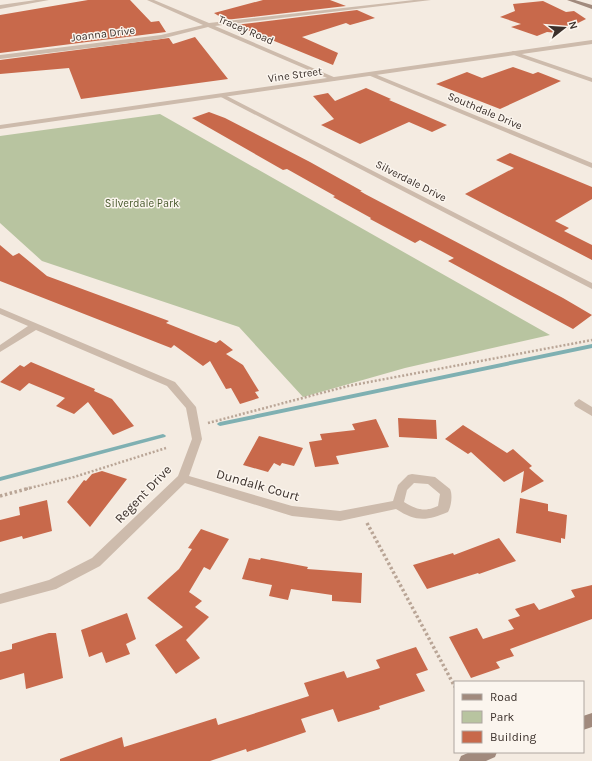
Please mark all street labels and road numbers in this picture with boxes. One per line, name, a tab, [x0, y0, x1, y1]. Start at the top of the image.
street label: Tracey Road	[216, 12, 276, 48]
street label: Joanna Drive	[70, 24, 136, 44]
street label: Vine Street	[267, 65, 323, 85]
street label: Southdale Drive	[446, 89, 525, 133]
street label: Silverdale Drive	[373, 158, 449, 205]
street label: Regent Drive	[112, 462, 175, 526]
street label: Dundalk Court	[215, 466, 301, 504]

